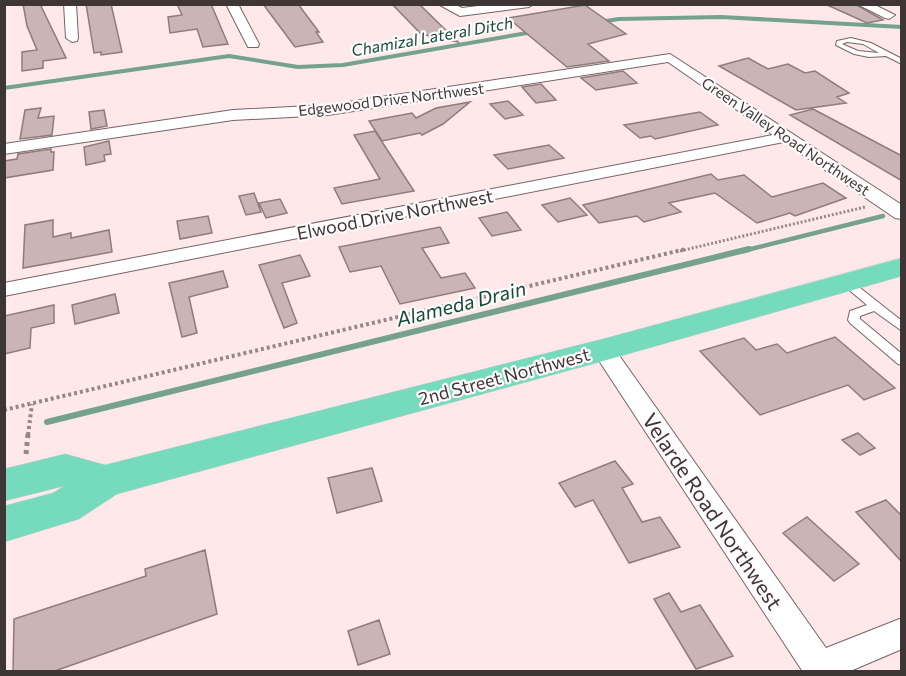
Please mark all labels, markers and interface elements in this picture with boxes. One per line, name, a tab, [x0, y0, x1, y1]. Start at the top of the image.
water label: Chamizal Lateral Ditch	[350, 12, 514, 60]
street label: Green Valley Road Northwest	[699, 73, 873, 199]
street label: Edgewood Drive Northwest	[297, 79, 485, 119]
street label: Elwood Drive Northwest	[295, 184, 495, 244]
water label: Alameda Drain	[393, 275, 528, 331]
street label: 2nd Street Northwest	[416, 343, 592, 409]
street label: Velarde Road Northwest	[638, 408, 788, 614]

